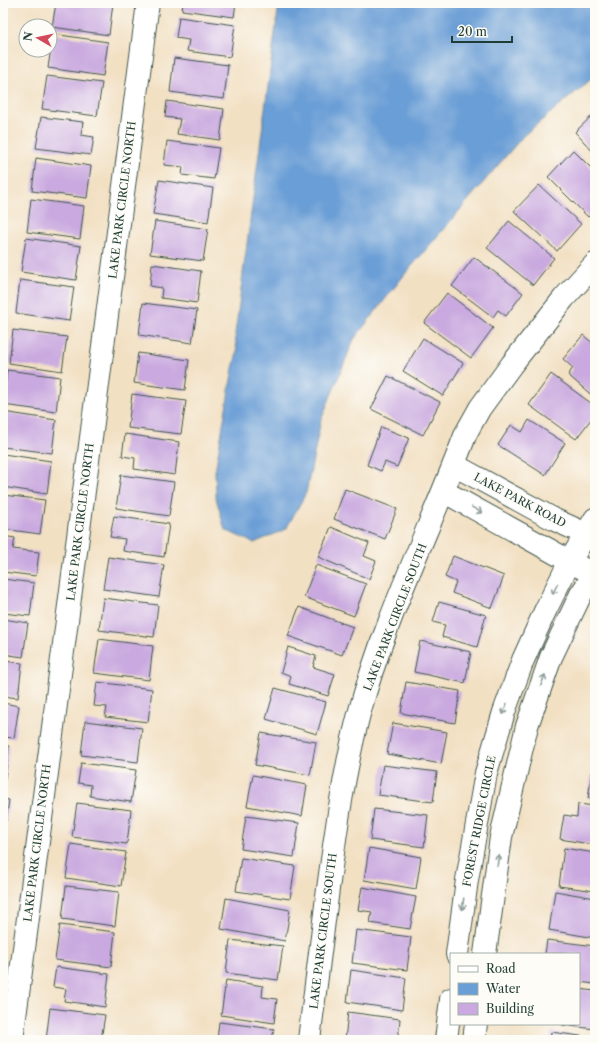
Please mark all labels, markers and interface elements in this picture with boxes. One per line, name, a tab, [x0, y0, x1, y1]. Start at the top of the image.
north arrow	[18, 18, 58, 58]
scale bar	[452, 18, 512, 44]
text: 20 m	[458, 24, 487, 39]
text: N	[20, 30, 36, 42]
street label: LAKE PARK CIRCLE NORTH	[105, 120, 139, 280]
street label: LAKE PARK CIRCLE NORTH	[63, 442, 97, 602]
street label: LAKE PARK ROAD	[472, 470, 569, 530]
one-way arrow	[471, 507, 483, 514]
street label: LAKE PARK CIRCLE SOUTH	[360, 541, 430, 693]
one-way arrow	[551, 583, 558, 595]
one-way arrow	[540, 674, 548, 686]
one-way arrow	[501, 702, 508, 715]
street label: FOREST RIDGE CIRCLE	[459, 754, 499, 888]
street label: LAKE PARK CIRCLE NORTH	[20, 763, 54, 923]
street label: LAKE PARK CIRCLE SOUTH	[306, 852, 340, 1010]
one-way arrow	[494, 854, 502, 867]
one-way arrow	[459, 897, 467, 910]
legend	[450, 953, 580, 1025]
text: Road	[486, 961, 516, 976]
text: Water	[485, 981, 520, 996]
text: Building	[486, 1001, 534, 1016]

